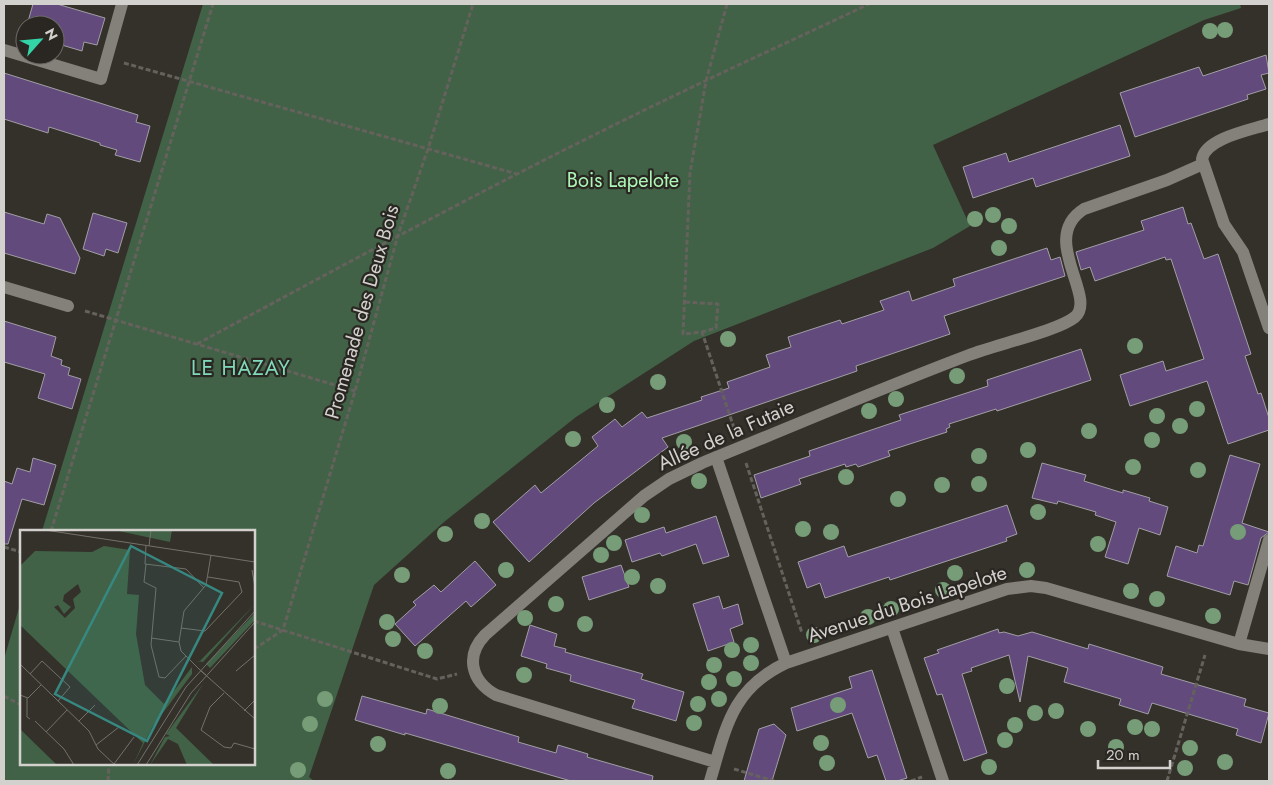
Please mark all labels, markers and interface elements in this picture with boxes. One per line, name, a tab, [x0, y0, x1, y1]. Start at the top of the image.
north arrow	[15, 15, 65, 65]
text: N	[40, 25, 63, 44]
park label: Bois Lapelote	[567, 166, 679, 195]
street label: Promenade des Deux Bois	[318, 201, 406, 423]
district label: LE HAZAY	[191, 353, 291, 383]
street label: Allée de la Futaie	[653, 392, 799, 478]
inset map	[20, 530, 255, 765]
street label: Avenue du Bois Lapelote	[803, 558, 1011, 650]
scale bar	[1098, 738, 1170, 770]
text: 20 m	[1106, 744, 1140, 766]

